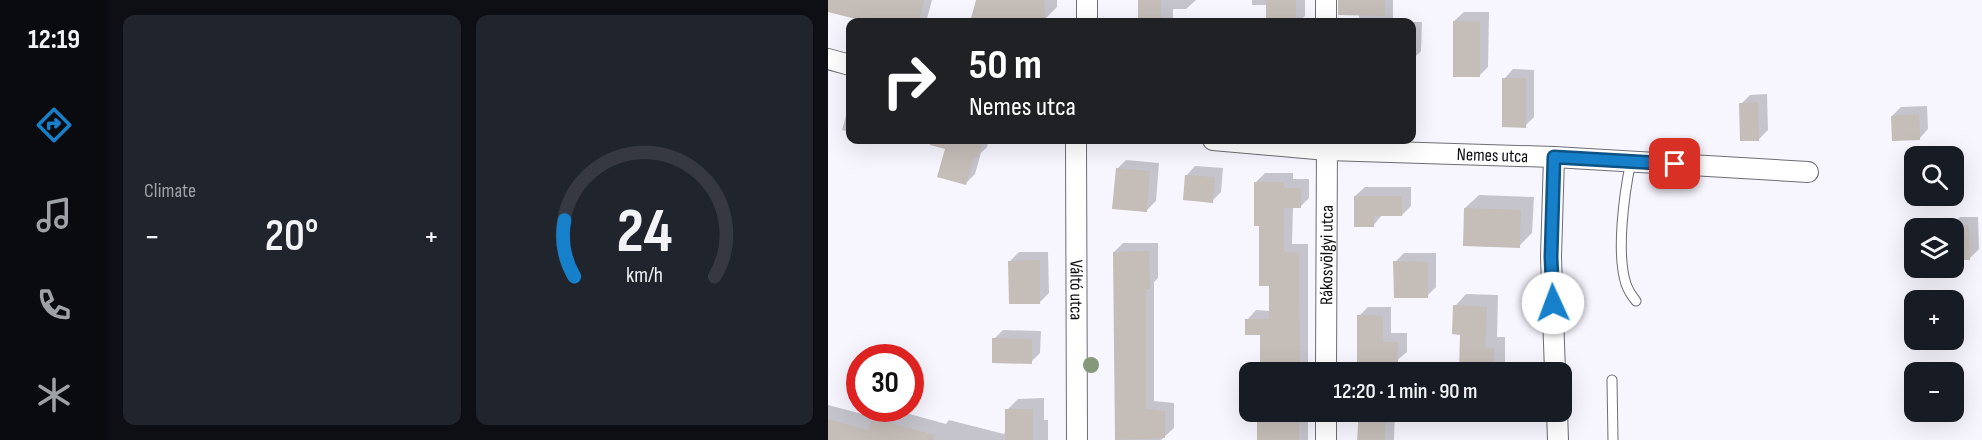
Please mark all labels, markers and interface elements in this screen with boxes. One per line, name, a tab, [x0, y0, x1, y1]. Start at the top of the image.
text: 12:19	[28, 24, 80, 56]
text: 50 m	[969, 40, 1042, 91]
icon: right	[870, 42, 948, 120]
text: Nemes utca	[969, 91, 1076, 123]
icon: directions	[33, 104, 75, 146]
pin	[1649, 138, 1700, 189]
street label: Nemes utca	[1456, 144, 1529, 167]
map controls	[1904, 146, 1964, 422]
button: search	[1904, 146, 1964, 206]
icon: arrive	[1658, 147, 1691, 180]
text: Climate	[144, 179, 196, 203]
icon: music	[33, 194, 75, 236]
text: 24	[616, 195, 672, 270]
street label: Rákosvölgyi utca	[1316, 205, 1338, 305]
text: 20°	[265, 209, 319, 264]
text: −	[144, 217, 160, 257]
text: +	[423, 217, 440, 257]
button: layers	[1904, 218, 1964, 278]
street label: Váltó utca	[1065, 260, 1087, 320]
text: km/h	[626, 263, 663, 288]
position arrow	[1521, 271, 1585, 335]
icon: phone	[33, 284, 75, 326]
button: +	[1904, 290, 1964, 350]
speed limit sign: 30	[846, 344, 924, 422]
button: −	[1904, 362, 1964, 422]
icon: climate	[33, 374, 75, 416]
text: 12:20 · 1 min · 90 m	[1334, 378, 1477, 405]

